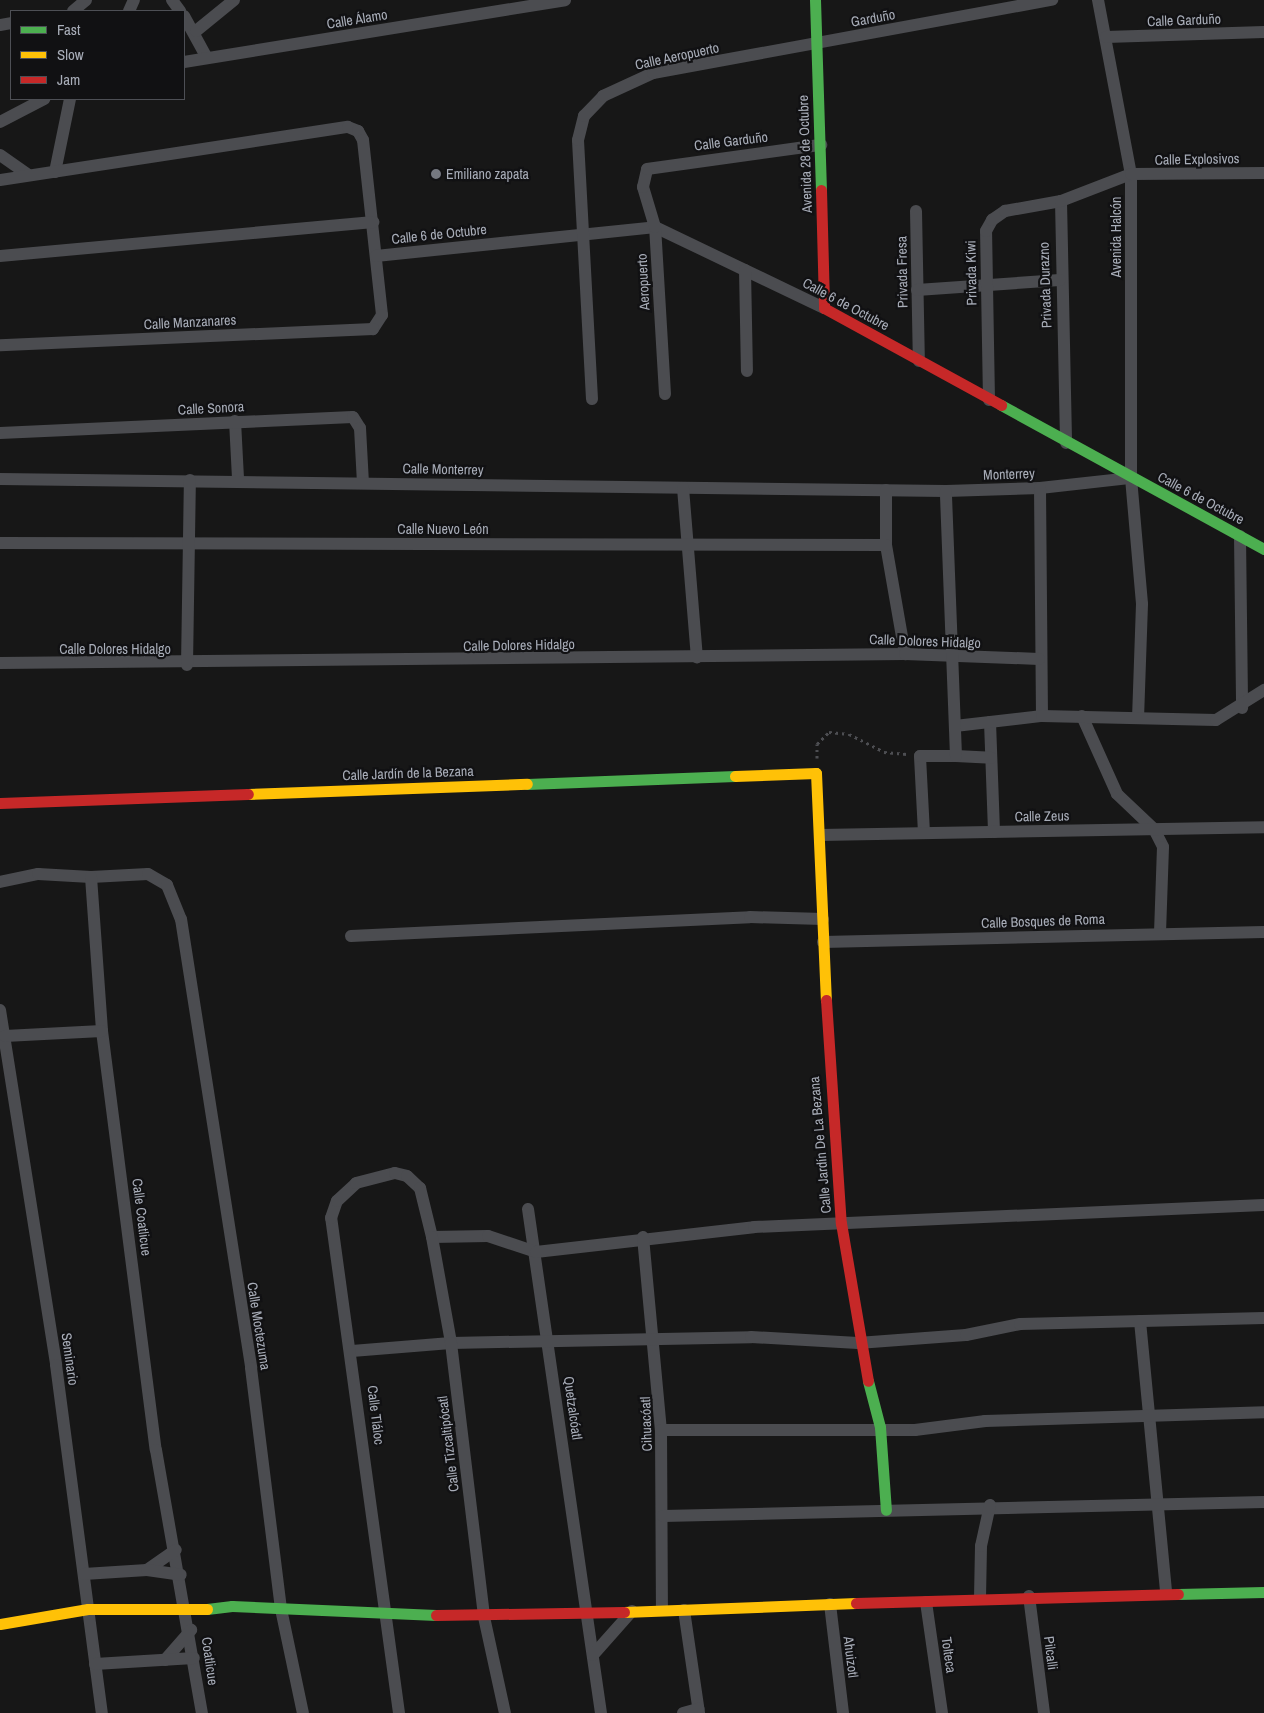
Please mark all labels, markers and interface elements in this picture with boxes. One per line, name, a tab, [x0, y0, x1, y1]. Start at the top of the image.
street label: Calle Álamo	[325, 6, 389, 32]
street label: Garduño	[850, 6, 896, 30]
legend	[10, 10, 185, 100]
street label: Calle Garduño	[1147, 10, 1221, 30]
text: Fast	[57, 19, 80, 40]
street label: Calle Aeropuerto	[633, 39, 721, 73]
text: Slow	[57, 44, 84, 65]
text: Jam	[57, 69, 80, 90]
street label: Avenida 28 de Octubre	[795, 95, 815, 213]
street label: Calle Garduño	[693, 128, 769, 154]
street label: Calle Explosivos	[1154, 150, 1240, 168]
place label: Emiliano zapata	[446, 166, 529, 182]
marker: Emiliano zapata	[430, 168, 442, 180]
street label: Avenida Halcón	[1108, 197, 1124, 277]
street label: Calle 6 de Octubre	[391, 221, 487, 247]
street label: Privada Fresa	[893, 236, 911, 308]
street label: Privada Kiwi	[962, 240, 980, 306]
street label: Privada Durazno	[1035, 242, 1055, 328]
street label: Aeropuerto	[633, 253, 653, 311]
street label: Calle 6 de Octubre	[800, 274, 892, 334]
street label: Calle Manzanares	[143, 311, 237, 333]
street label: Calle Sonora	[177, 398, 245, 418]
street label: Calle Monterrey	[402, 460, 484, 478]
street label: Monterrey	[983, 465, 1035, 483]
street label: Calle 6 de Octubre	[1155, 468, 1247, 528]
street label: Calle Nuevo León	[397, 521, 489, 537]
street label: Calle Dolores Hidalgo	[869, 631, 981, 651]
street label: Calle Dolores Hidalgo	[463, 636, 575, 654]
street label: Calle Dolores Hidalgo	[59, 641, 171, 657]
street label: Calle Jardín de la Bezana	[342, 762, 474, 784]
street label: Calle Zeus	[1014, 807, 1070, 825]
street label: Calle Bosques de Roma	[981, 910, 1105, 932]
street label: Calle Jardín De La Bezana	[806, 1076, 834, 1214]
street label: Calle Coatlicue	[129, 1177, 155, 1257]
street label: Calle Moctezuma	[244, 1281, 274, 1371]
street label: Seminario	[58, 1332, 82, 1386]
street label: Quetzalcóatl	[560, 1375, 586, 1441]
street label: Calle Tláloc	[364, 1384, 388, 1446]
street label: Calle Tizcaltipócatl	[434, 1395, 462, 1493]
street label: Cihuacóatl	[637, 1396, 655, 1452]
street label: Ahuizotl	[840, 1635, 862, 1679]
street label: Pilcalli	[1041, 1635, 1061, 1671]
street label: Coatlicue	[198, 1636, 222, 1686]
street label: Tolteca	[938, 1636, 960, 1674]

